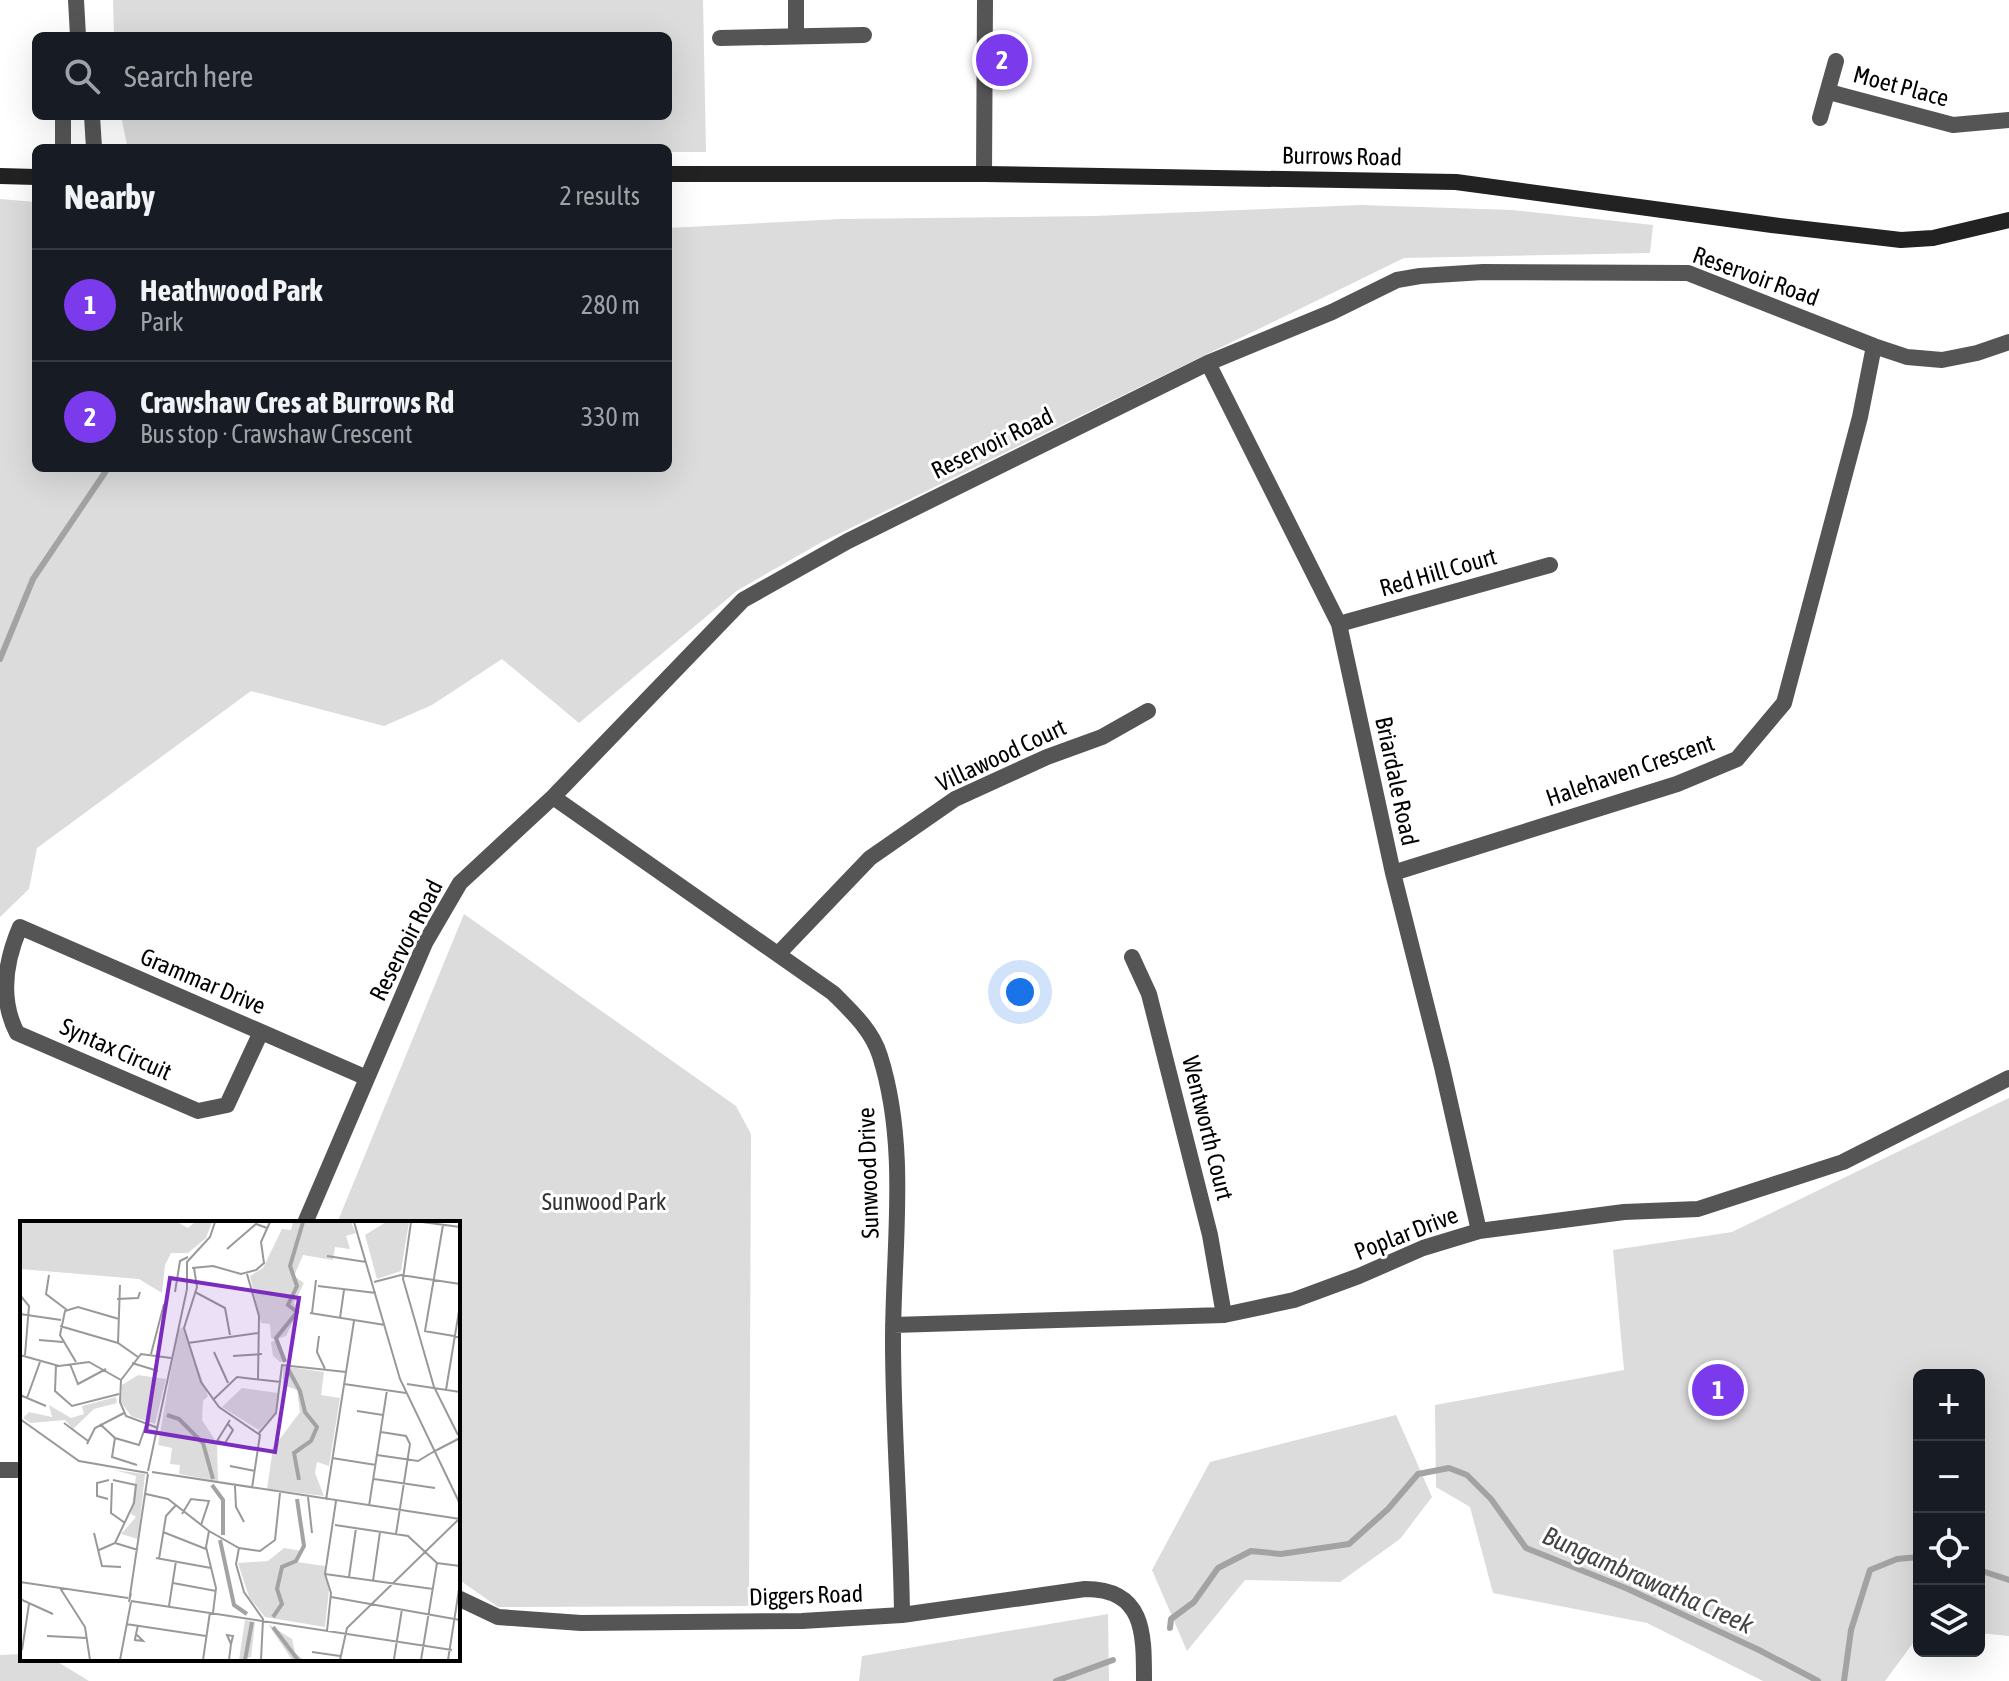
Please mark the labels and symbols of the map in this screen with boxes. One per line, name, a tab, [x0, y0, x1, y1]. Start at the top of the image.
pin: 2	[976, 30, 1028, 90]
street label: Moet Place	[1850, 60, 1952, 112]
street label: Burrows Road	[1282, 141, 1402, 171]
street label: Reservoir Road	[1689, 241, 1823, 311]
street label: Reservoir Road	[927, 402, 1057, 484]
street label: Red Hill Court	[1376, 542, 1500, 602]
street label: Villawood Court	[932, 713, 1070, 797]
street label: Briardale Road	[1370, 714, 1424, 848]
street label: Halehaven Crescent	[1542, 729, 1718, 811]
street label: Reservoir Road	[364, 875, 448, 1005]
street label: Grammar Drive	[136, 943, 270, 1019]
your location	[1000, 972, 1040, 1012]
street label: Syntax Circuit	[56, 1013, 176, 1086]
street label: Wentworth Court	[1177, 1053, 1239, 1203]
street label: Sunwood Drive	[852, 1107, 884, 1239]
park label: Sunwood Park	[542, 1188, 667, 1215]
street label: Poplar Drive	[1350, 1201, 1462, 1265]
inset map	[20, 1221, 460, 1661]
pin: 1	[1692, 1360, 1744, 1420]
water label: Bungambrawatha Creek	[1538, 1520, 1759, 1640]
street label: Diggers Road	[748, 1580, 864, 1610]

